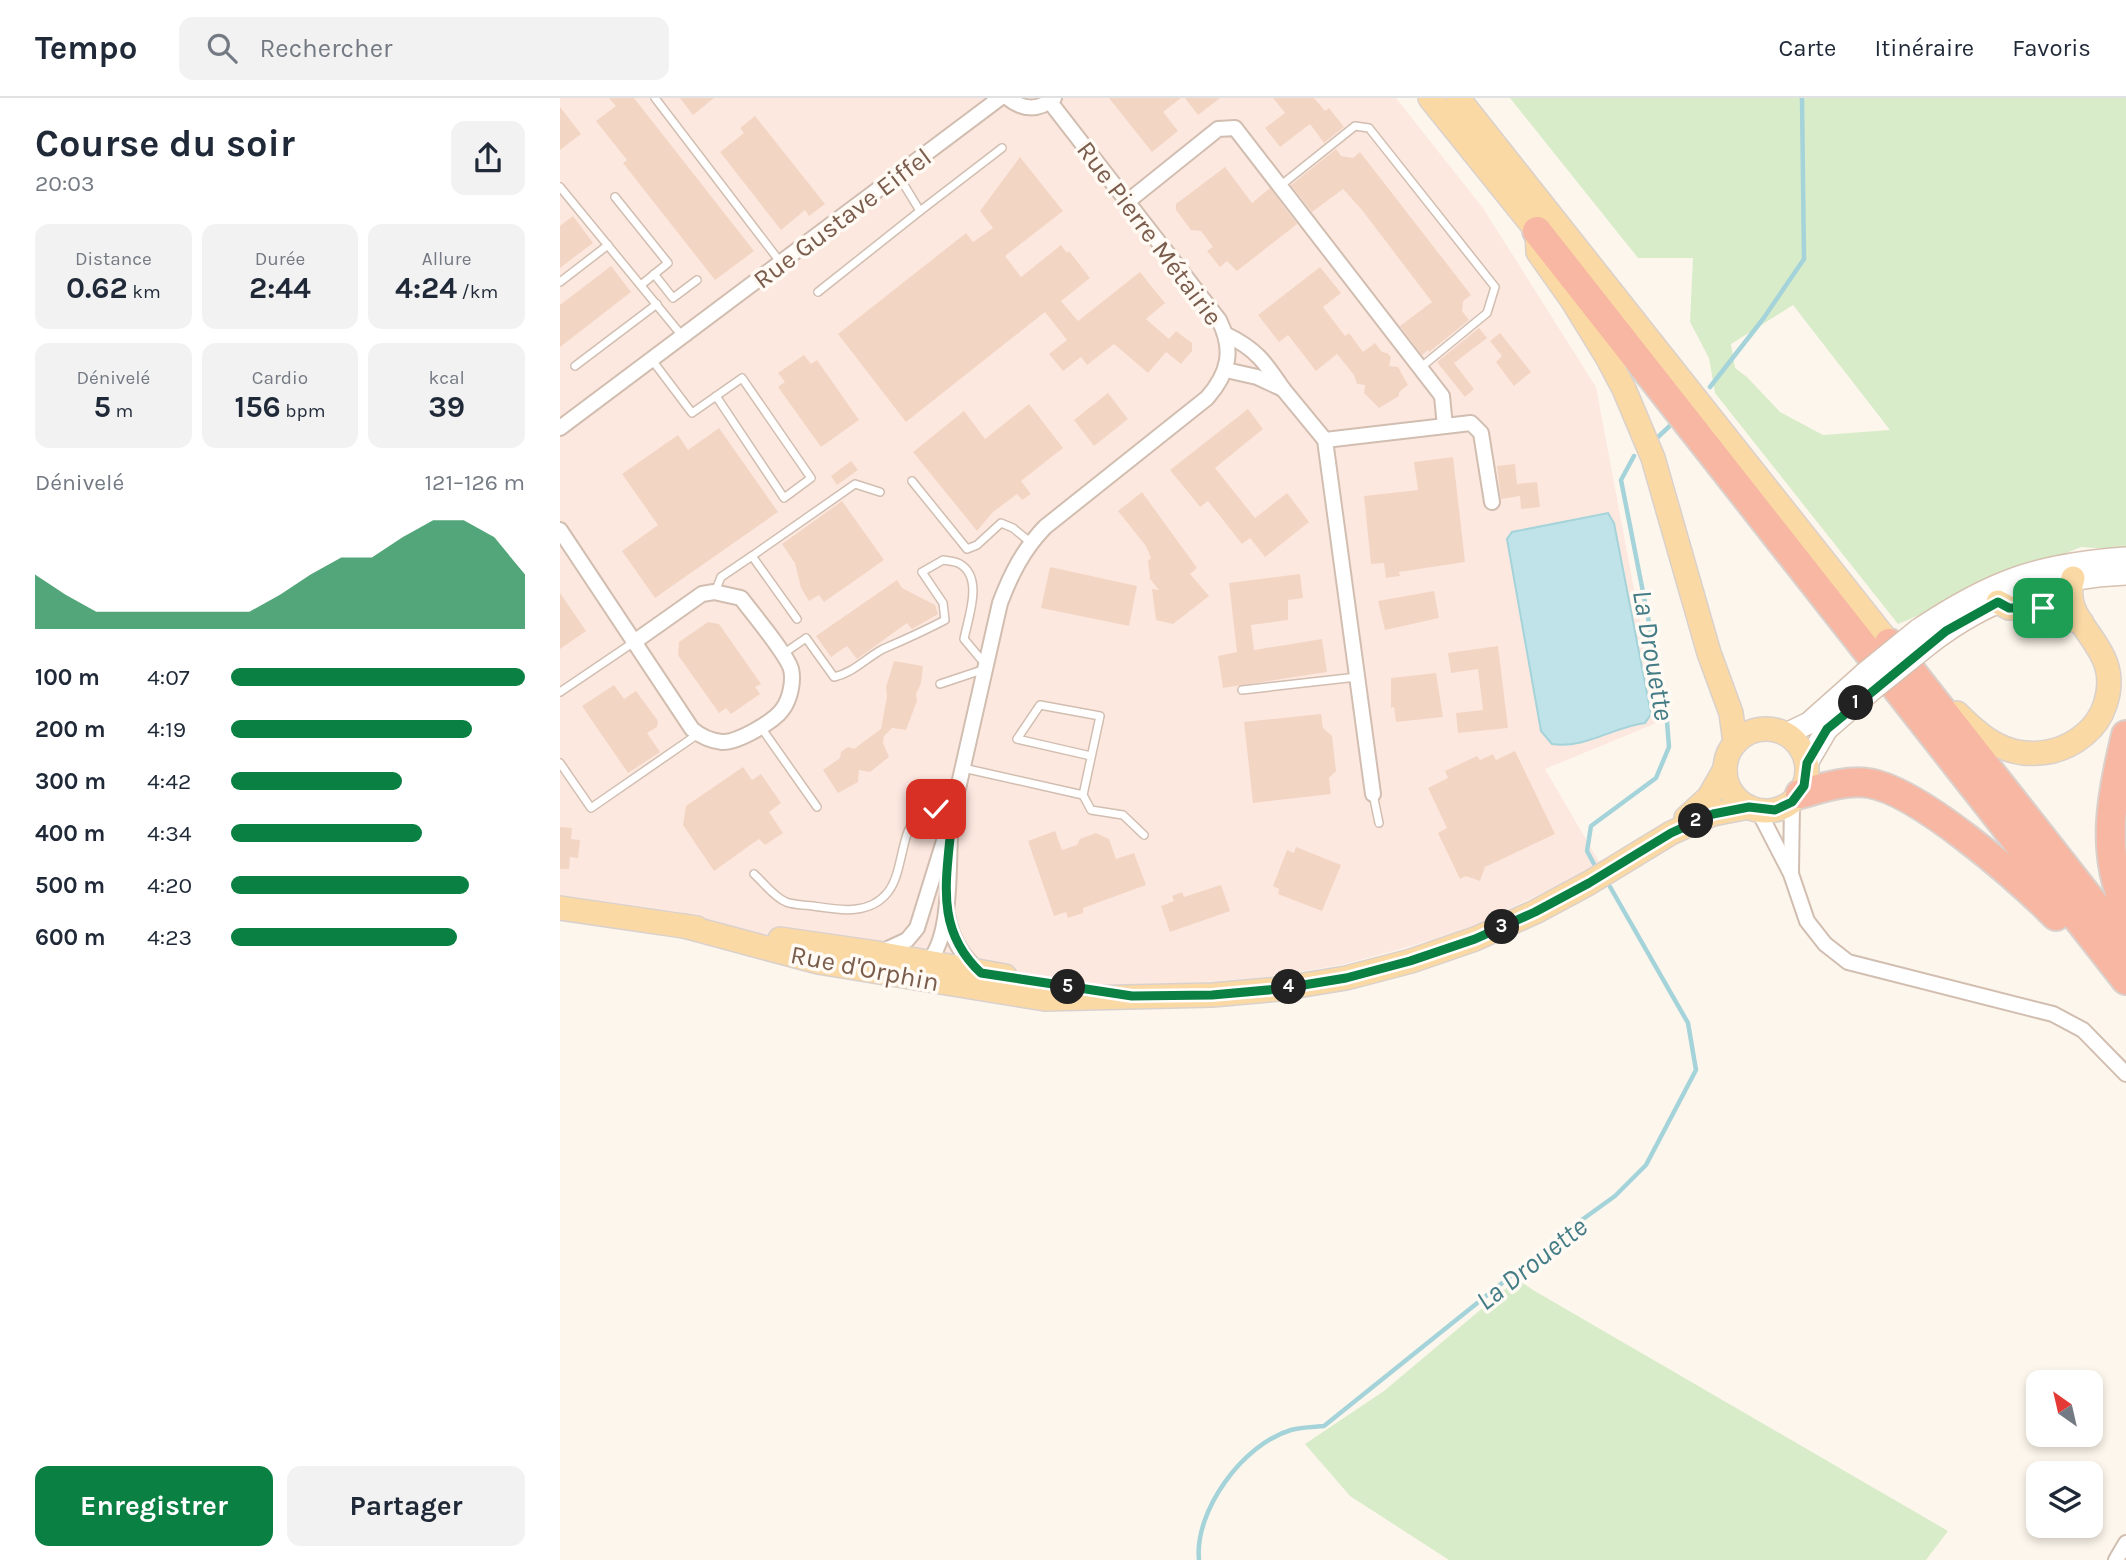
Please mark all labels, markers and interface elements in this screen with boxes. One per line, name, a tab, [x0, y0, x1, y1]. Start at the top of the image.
search box	[179, 17, 669, 80]
text: Tempo	[35, 29, 137, 67]
icon: search	[203, 29, 241, 67]
text: Rechercher	[259, 33, 392, 64]
text: Carte	[1778, 34, 1836, 62]
text: Itinéraire	[1874, 34, 1974, 62]
text: Favoris	[2012, 34, 2091, 62]
text: Course du soir	[35, 121, 295, 166]
button: share	[451, 121, 525, 195]
street label: Rue Pierre Métairie	[1070, 135, 1229, 332]
street label: Rue Gustave Eiffel	[747, 141, 937, 295]
text: 20:03	[35, 170, 95, 197]
text: Distance	[75, 248, 152, 270]
text: Durée	[255, 248, 305, 270]
text: Allure	[422, 248, 472, 270]
text: 0.62	[66, 270, 128, 306]
text: 2:44	[249, 270, 311, 306]
text: 4:24	[395, 270, 457, 306]
text: km	[128, 281, 161, 303]
text: /km	[457, 281, 498, 303]
text: Dénivelé	[76, 367, 150, 389]
text: Cardio	[252, 367, 308, 389]
text: kcal	[429, 367, 465, 389]
text: 5	[93, 389, 111, 425]
text: 156	[234, 389, 281, 425]
text: 39	[428, 389, 465, 425]
text: m	[111, 400, 133, 422]
text: bpm	[281, 400, 326, 422]
text: Dénivelé	[35, 469, 124, 496]
text: 121–126 m	[425, 469, 525, 496]
pin	[2013, 578, 2073, 638]
water label: La Drouette	[1626, 587, 1681, 723]
icon: arrive	[2024, 589, 2062, 627]
text: 100 m	[35, 664, 100, 691]
text: 4:07	[147, 664, 190, 691]
pin: 1	[1838, 686, 1874, 720]
text: 1	[1852, 691, 1859, 713]
text: 200 m	[35, 716, 106, 743]
text: 4:19	[147, 716, 186, 743]
text: 300 m	[35, 768, 106, 795]
text: 4:42	[147, 768, 191, 795]
pin	[906, 779, 966, 839]
icon: check	[917, 790, 955, 828]
pin: 2	[1678, 804, 1714, 838]
text: 2	[1690, 809, 1701, 831]
text: 400 m	[35, 820, 105, 847]
text: 4:34	[147, 820, 192, 847]
text: 500 m	[35, 872, 105, 899]
text: 4:20	[147, 872, 192, 899]
pin: 3	[1485, 910, 1520, 944]
text: 3	[1496, 915, 1507, 937]
text: 600 m	[35, 924, 106, 951]
text: 4:23	[147, 924, 192, 951]
street label: Rue d'Orphin	[788, 939, 942, 998]
pin: 5	[1050, 970, 1086, 1004]
pin: 4	[1272, 970, 1306, 1004]
text: 5	[1062, 975, 1073, 997]
text: 4	[1283, 975, 1294, 997]
water label: La Drouette	[1469, 1210, 1594, 1317]
north arrow	[2026, 1370, 2104, 1447]
map controls	[2026, 1370, 2103, 1538]
button: layers	[2026, 1461, 2103, 1538]
button: Enregistrer	[35, 1466, 273, 1546]
button: Partager	[287, 1466, 525, 1546]

